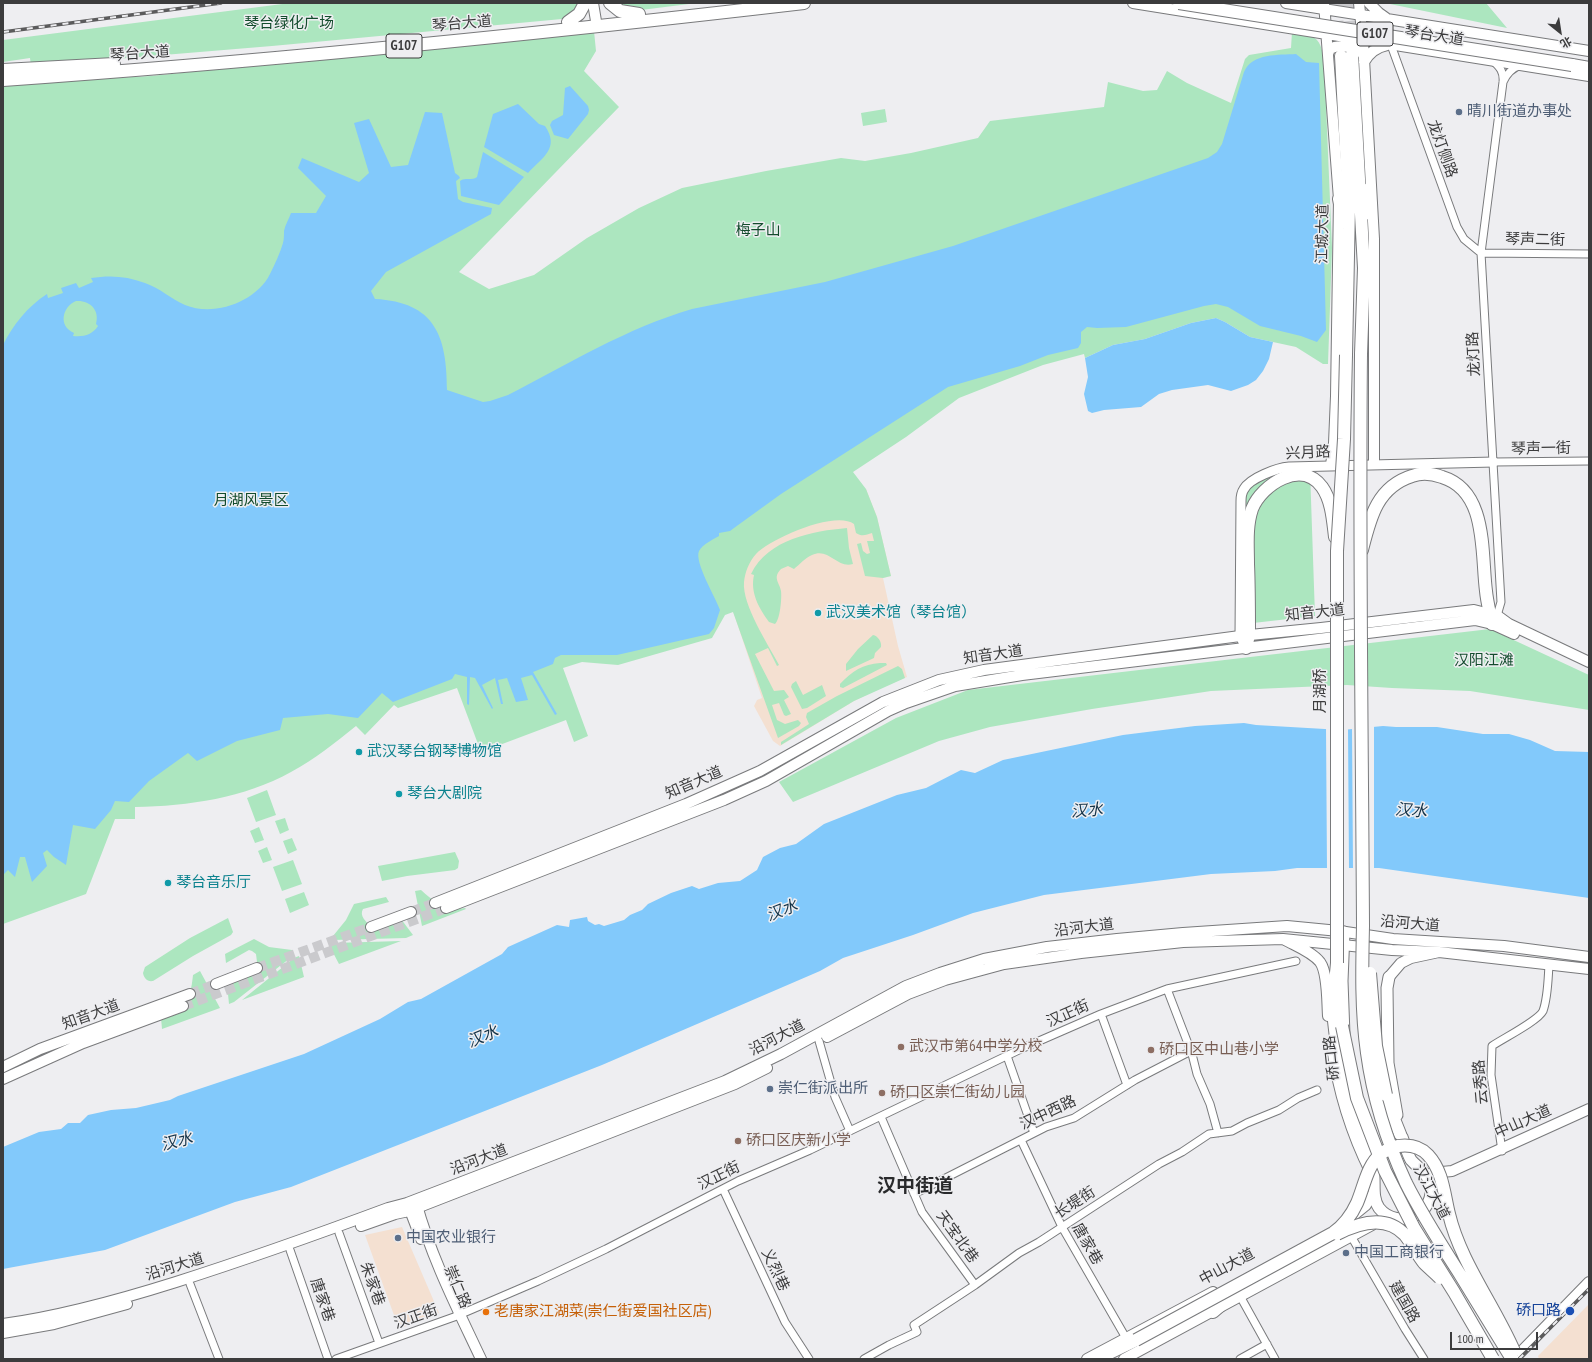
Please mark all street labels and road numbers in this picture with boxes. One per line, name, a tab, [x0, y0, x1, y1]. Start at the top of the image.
street label: 琴台大道	[431, 12, 493, 36]
road number: G107	[1357, 22, 1393, 46]
street label: 琴台大道	[1403, 22, 1465, 50]
road number: G107	[386, 34, 422, 58]
street label: 琴台大道	[109, 43, 171, 65]
street label: 龙灯侧路	[1423, 118, 1461, 180]
street label: 江城大道	[1313, 204, 1333, 264]
street label: 琴声二街	[1505, 230, 1565, 250]
street label: 龙灯路	[1464, 331, 1484, 377]
street label: 琴声一街	[1511, 439, 1571, 459]
street label: 兴月路	[1285, 443, 1331, 463]
street label: 知音大道	[1284, 601, 1346, 625]
street label: 知音大道	[962, 642, 1024, 668]
street label: 月湖桥	[1312, 669, 1330, 713]
street label: 知音大道	[663, 763, 725, 803]
street label: 沿河大道	[1379, 912, 1441, 936]
street label: 沿河大道	[1053, 915, 1115, 941]
street label: 知音大道	[60, 996, 122, 1034]
street label: 汉正街	[1044, 997, 1092, 1031]
street label: 沿河大道	[746, 1016, 808, 1060]
street label: 硚口路	[1321, 1035, 1343, 1081]
street label: 云秀路	[1470, 1059, 1492, 1105]
street label: 汉中西路	[1017, 1092, 1079, 1134]
street label: 中山大道	[1492, 1102, 1554, 1142]
street label: 沿河大道	[448, 1141, 510, 1179]
street label: 汉正街	[695, 1158, 743, 1194]
street label: 汉江大道	[1409, 1161, 1453, 1223]
street label: 长堤街	[1051, 1183, 1099, 1223]
street label: 天宝北巷	[932, 1207, 982, 1267]
street label: 唐家巷	[1068, 1220, 1106, 1268]
street label: 中山大道	[1196, 1245, 1258, 1289]
street label: 义烈巷	[757, 1246, 793, 1294]
street label: 沿河大道	[144, 1250, 206, 1284]
street label: 朱家巷	[356, 1260, 388, 1308]
street label: 崇仁路	[440, 1263, 474, 1311]
street label: 唐家巷	[306, 1276, 338, 1324]
street label: 建国路	[1385, 1278, 1423, 1326]
street label: 汉正街	[392, 1301, 440, 1333]

